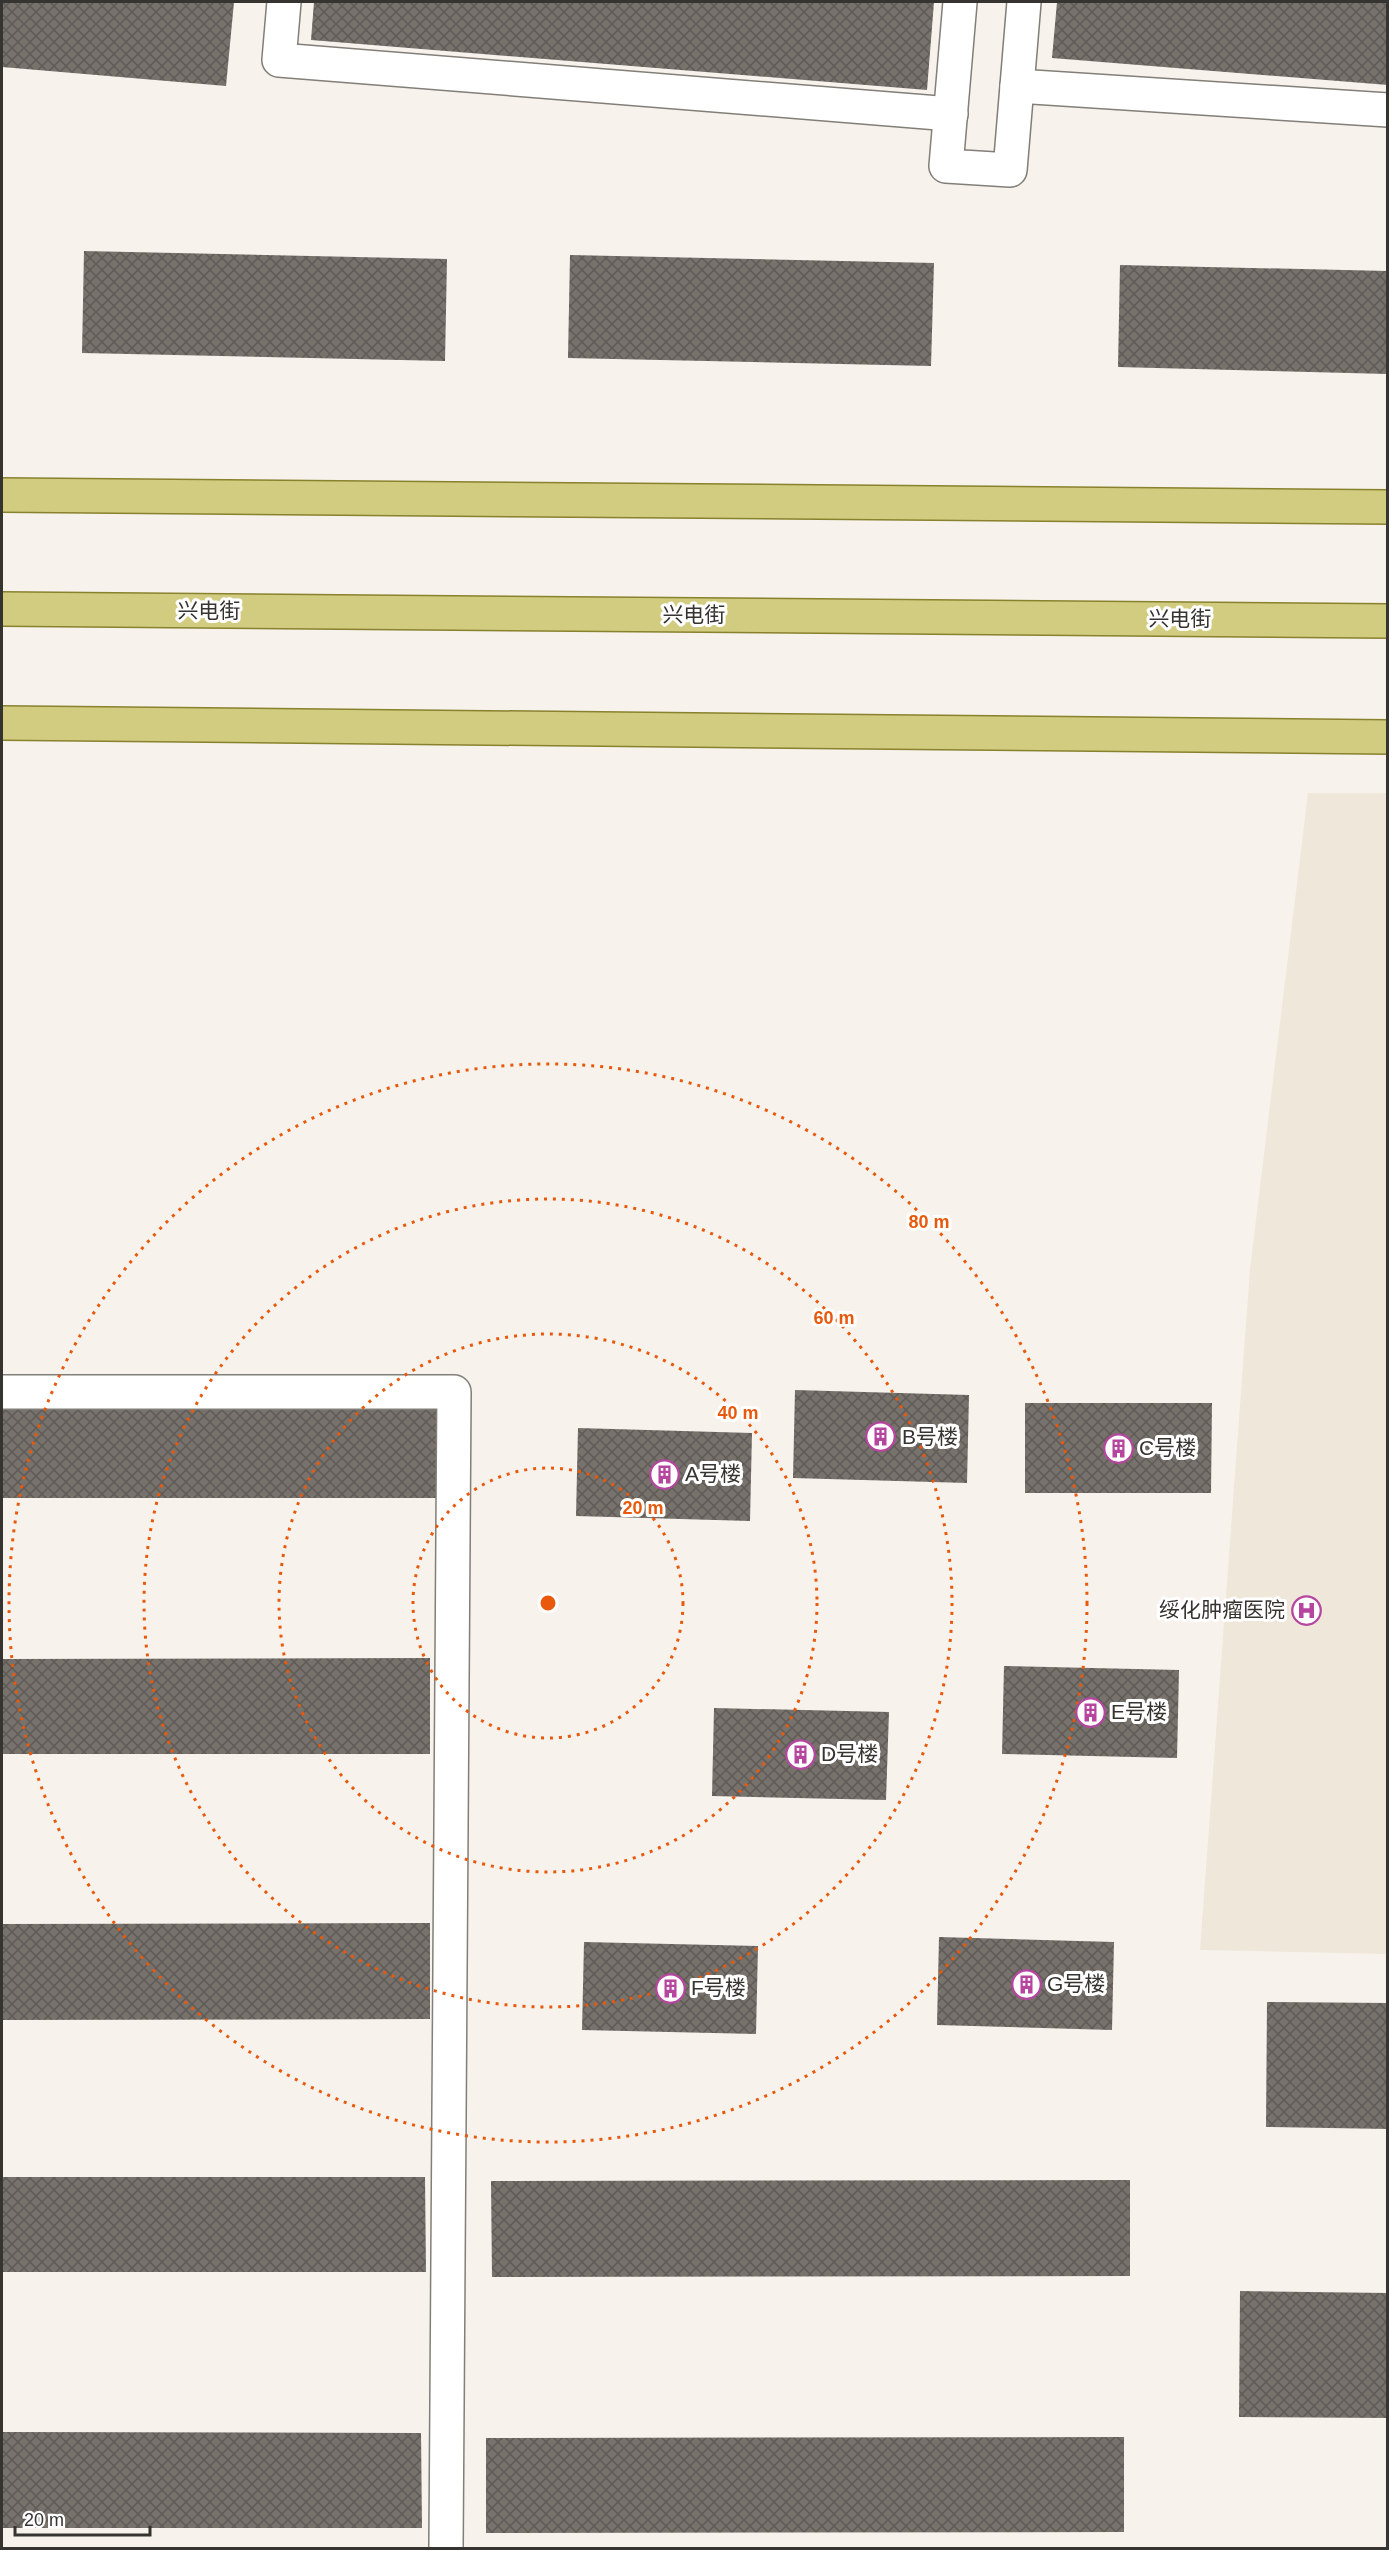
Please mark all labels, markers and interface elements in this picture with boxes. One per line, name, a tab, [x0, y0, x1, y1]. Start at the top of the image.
street label: 兴电街	[178, 599, 241, 622]
street label: 兴电街	[663, 603, 726, 626]
street label: 兴电街	[1149, 607, 1212, 630]
text: 80 m	[908, 1212, 950, 1232]
text: 60 m	[813, 1308, 855, 1328]
text: 40 m	[717, 1403, 759, 1423]
building icon: B号楼	[865, 1421, 897, 1453]
place label: B号楼	[902, 1425, 958, 1448]
building icon: C号楼	[1102, 1432, 1134, 1464]
place label: C号楼	[1139, 1436, 1196, 1459]
building icon: A号楼	[648, 1458, 680, 1490]
place label: A号楼	[685, 1462, 741, 1485]
text: 20 m	[622, 1498, 664, 1518]
centre of rings	[538, 1593, 558, 1613]
hospital icon: 绥化肿瘤医院	[1290, 1594, 1322, 1626]
place label: 绥化肿瘤医院	[1159, 1598, 1285, 1621]
building icon: E号楼	[1074, 1696, 1106, 1728]
place label: E号楼	[1111, 1700, 1167, 1723]
building icon: D号楼	[784, 1738, 816, 1770]
place label: D号楼	[821, 1742, 878, 1765]
building icon: G号楼	[1010, 1968, 1042, 2000]
building icon: F号楼	[654, 1972, 686, 2004]
place label: G号楼	[1047, 1972, 1105, 1995]
place label: F号楼	[691, 1976, 746, 1999]
scale bar	[15, 2499, 150, 2537]
text: 20 m	[24, 2510, 64, 2530]

